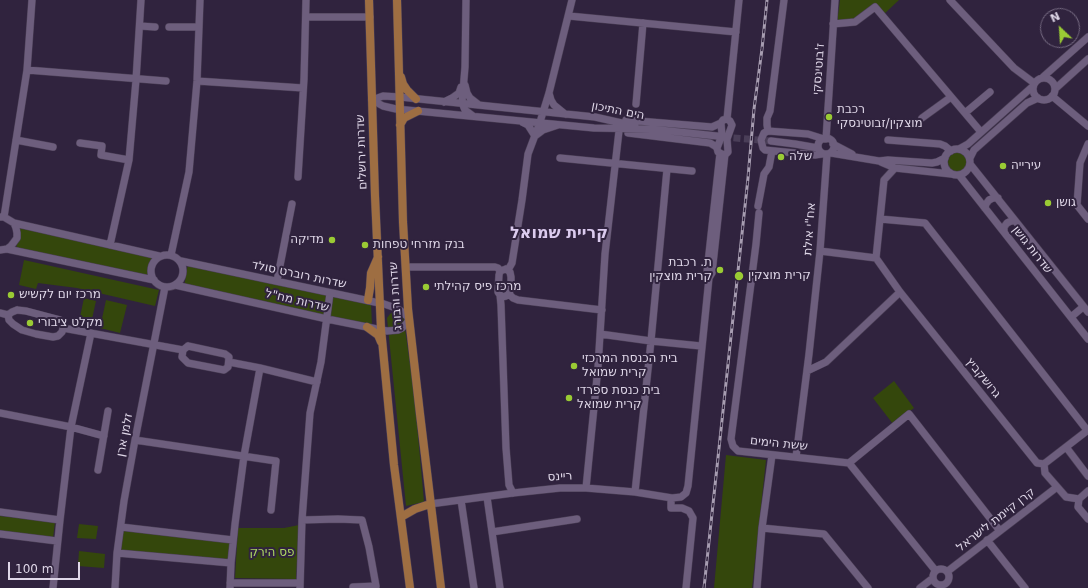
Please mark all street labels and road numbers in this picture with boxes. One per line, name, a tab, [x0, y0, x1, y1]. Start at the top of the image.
street label: ז'בוטינסקי	[810, 43, 828, 95]
street label: הים התיכון	[590, 99, 646, 123]
street label: שדרות ירושלים	[353, 114, 371, 190]
street label: אח"י אילת	[801, 202, 819, 256]
street label: שדרות גושן	[1009, 223, 1055, 277]
street label: שדרות רוברט סולד	[250, 258, 348, 292]
street label: שדרות ורבורג	[386, 261, 406, 331]
street label: שדרות מח"ל	[264, 287, 330, 315]
street label: גרושקביץ	[962, 355, 1004, 401]
street label: זלמן ארן	[114, 412, 136, 458]
street label: ששת הימים	[749, 434, 809, 454]
street label: ריינס	[547, 469, 573, 485]
street label: קרן קיימת לישראל	[954, 485, 1038, 555]

